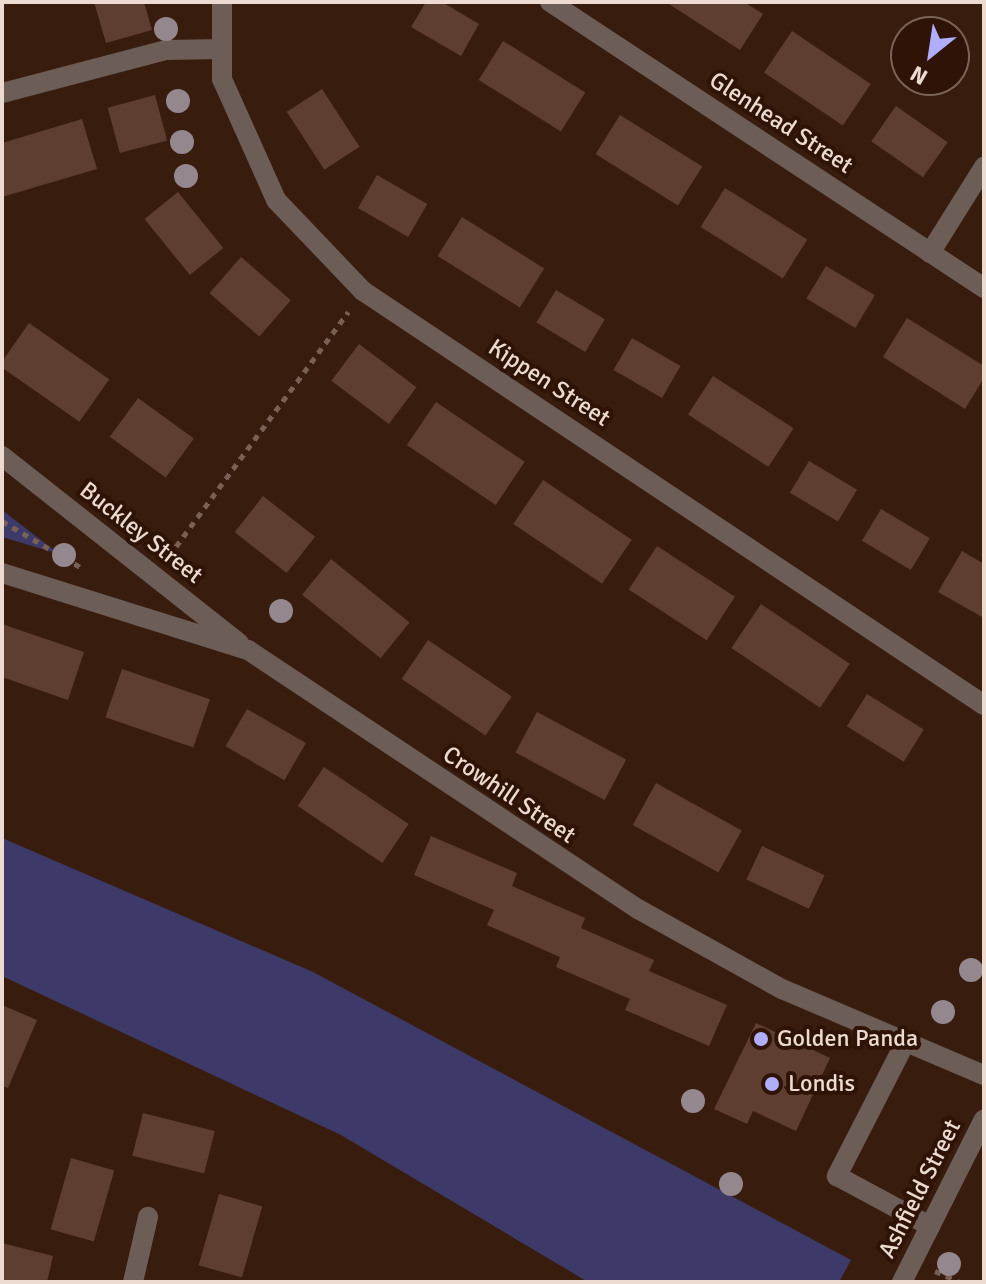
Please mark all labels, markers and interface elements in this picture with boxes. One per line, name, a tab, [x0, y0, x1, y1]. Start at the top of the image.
north arrow	[890, 16, 970, 96]
text: N	[905, 60, 932, 91]
street label: Glenhead Street	[704, 66, 858, 180]
street label: Kippen Street	[483, 333, 615, 433]
street label: Buckley Street	[74, 476, 208, 590]
street label: Crowhill Street	[437, 740, 581, 850]
place label: Golden Panda	[777, 1025, 918, 1053]
marker: Golden Panda	[752, 1030, 770, 1048]
place label: Londis	[788, 1070, 855, 1098]
marker: Londis	[763, 1075, 781, 1093]
street label: Ashfield Street	[873, 1115, 967, 1263]

